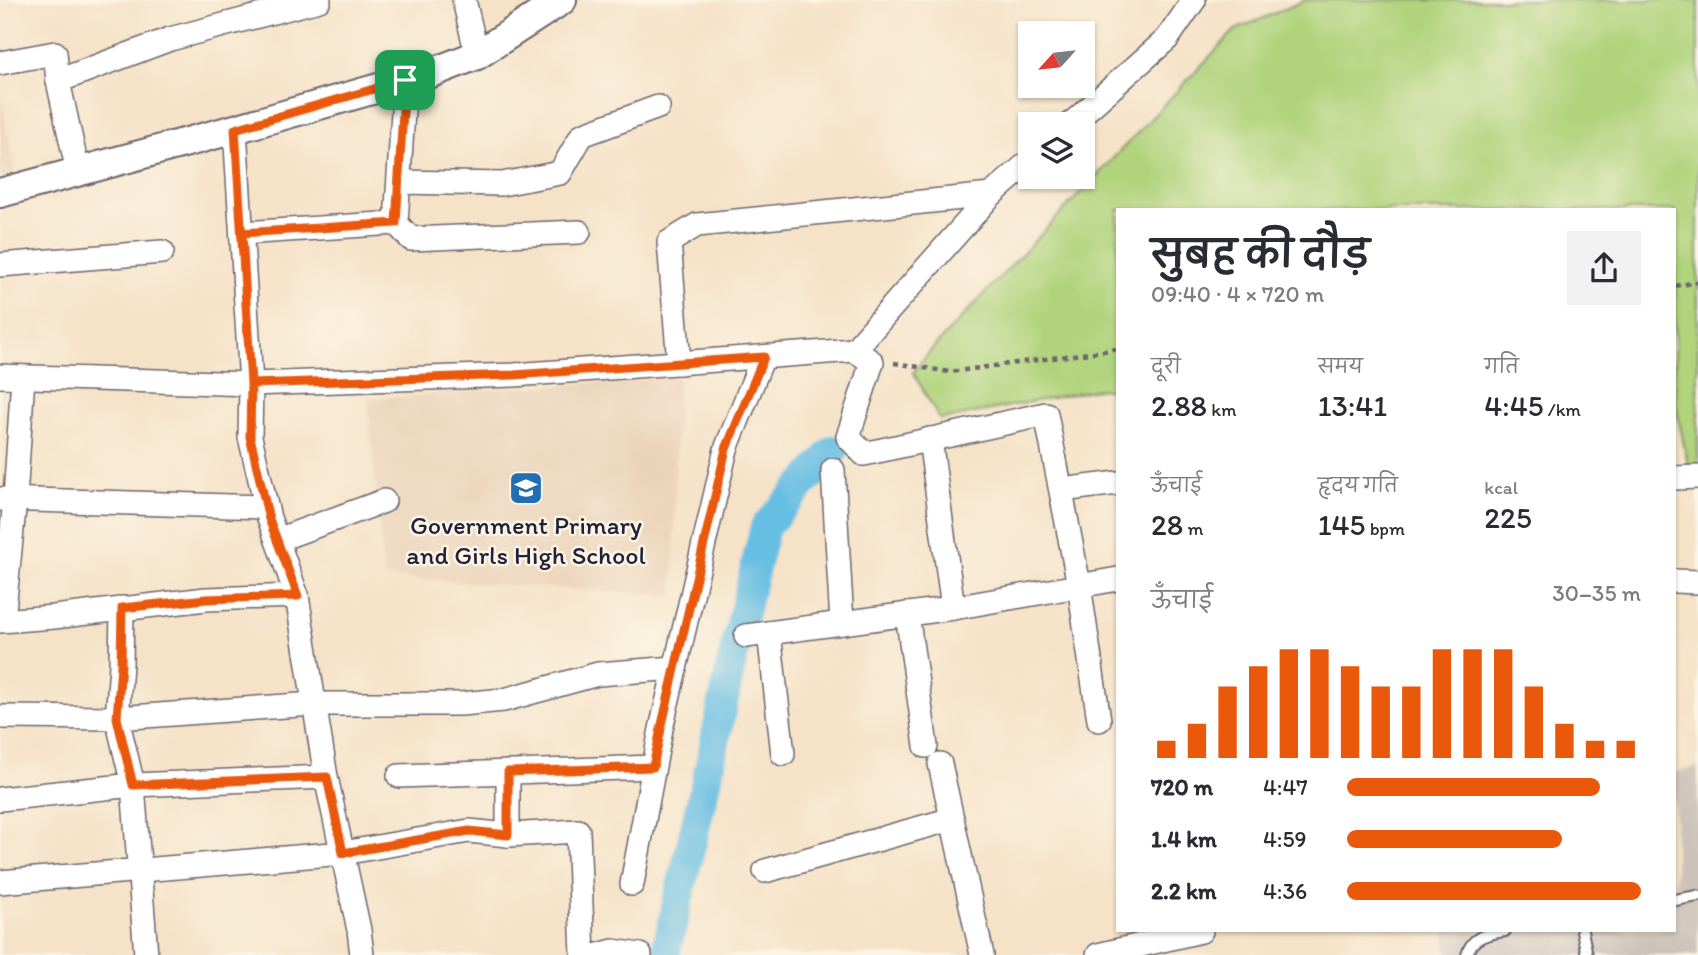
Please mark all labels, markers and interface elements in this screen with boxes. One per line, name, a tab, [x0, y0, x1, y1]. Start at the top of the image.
north arrow	[1018, 21, 1096, 98]
map controls	[1018, 21, 1095, 189]
pin	[375, 50, 435, 110]
icon: arrive	[386, 61, 424, 99]
button: layers	[1018, 112, 1095, 189]
text: सुबह की दौड़	[1151, 231, 1370, 277]
button: share	[1567, 231, 1641, 305]
text: 09:40 · 4 × 720 m	[1151, 280, 1324, 308]
text: दूरी	[1151, 355, 1181, 378]
text: समय	[1318, 355, 1363, 378]
text: गति	[1484, 355, 1519, 378]
text: 2.88	[1151, 387, 1207, 424]
text: 13:41	[1318, 387, 1387, 424]
text: 4:45	[1484, 387, 1544, 424]
text: km	[1207, 398, 1236, 421]
text: /km	[1544, 398, 1581, 421]
school or university icon: Government Primary and Girls High School	[507, 469, 545, 507]
text: ऊँचाई	[1151, 474, 1202, 497]
text: हृदय गति	[1318, 474, 1398, 497]
text: kcal	[1484, 476, 1518, 499]
text: 225	[1484, 499, 1532, 536]
text: 28	[1151, 506, 1183, 543]
text: 145	[1318, 506, 1365, 543]
place label: Government Primary and Girls High School	[406, 509, 646, 571]
text: m	[1183, 517, 1204, 540]
text: bpm	[1365, 517, 1405, 540]
text: 30–35 m	[1552, 579, 1641, 607]
text: ऊँचाई	[1151, 586, 1213, 614]
text: 720 m	[1151, 773, 1213, 801]
text: 4:47	[1263, 773, 1308, 801]
text: 1.4 km	[1151, 825, 1217, 853]
text: 4:59	[1263, 825, 1307, 853]
text: 2.2 km	[1151, 877, 1216, 905]
text: 4:36	[1263, 877, 1307, 905]

